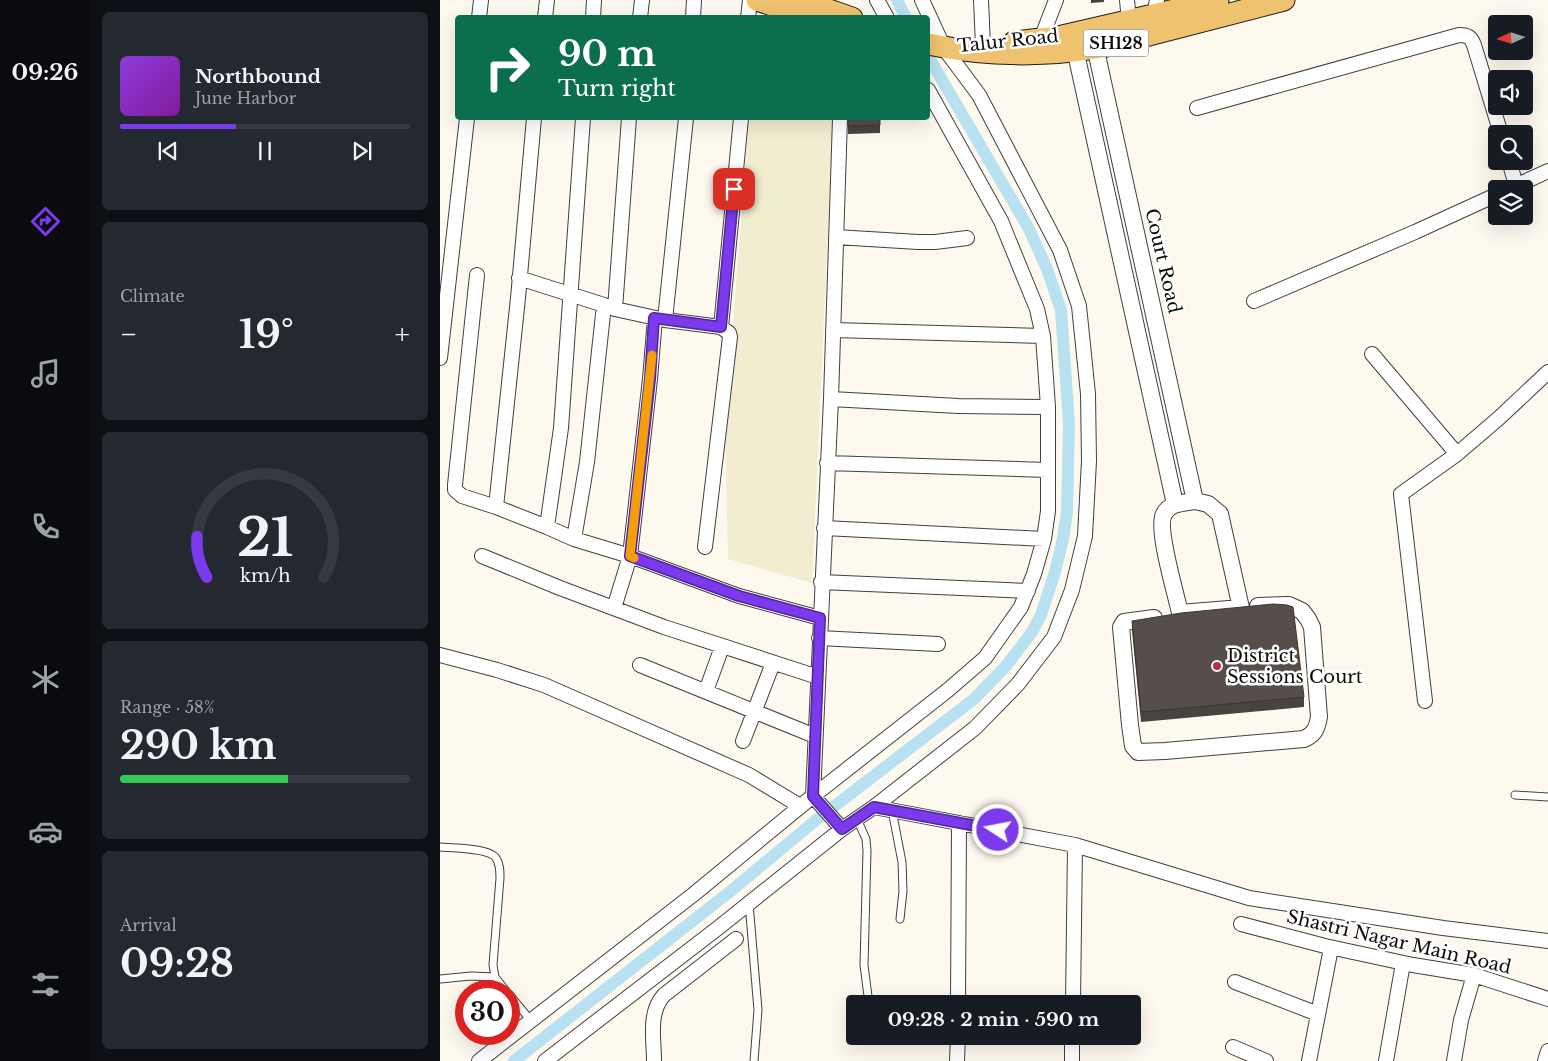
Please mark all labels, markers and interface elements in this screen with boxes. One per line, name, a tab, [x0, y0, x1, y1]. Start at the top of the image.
north arrow	[1488, 15, 1532, 60]
map controls	[1488, 15, 1533, 225]
street label: Talur Road	[956, 25, 1060, 57]
road number: SH128	[1084, 29, 1148, 56]
text: 90 m	[558, 32, 656, 75]
icon: right	[475, 35, 540, 100]
text: 09:26	[12, 59, 78, 86]
text: Northbound	[195, 65, 321, 88]
button: sound	[1488, 70, 1533, 115]
text: Turn right	[558, 75, 676, 102]
text: June Harbor	[195, 88, 296, 108]
button: search	[1488, 125, 1533, 170]
icon: previous	[154, 137, 182, 165]
icon: pause	[251, 137, 279, 165]
icon: next	[348, 137, 376, 165]
pin	[713, 168, 755, 210]
icon: arrive	[720, 175, 748, 203]
button: layers	[1488, 180, 1533, 225]
icon: directions	[28, 204, 63, 239]
street label: Court Road	[1140, 207, 1186, 315]
text: Climate	[120, 286, 185, 306]
text: 19°	[239, 311, 294, 358]
text: −	[120, 317, 138, 352]
text: +	[395, 317, 410, 352]
icon: music	[28, 356, 63, 391]
text: 21	[237, 506, 293, 570]
icon: phone	[28, 509, 63, 544]
text: km/h	[240, 565, 290, 587]
place label: District Sessions Court	[1227, 645, 1363, 688]
marker: District Sessions Court	[1211, 660, 1223, 672]
icon: climate	[28, 662, 63, 697]
text: Range · 58%	[120, 697, 214, 717]
text: 290 km	[120, 722, 276, 769]
position arrow	[971, 803, 1023, 855]
icon: car	[28, 814, 63, 849]
street label: Shastri Nagar Main Road	[1285, 905, 1513, 979]
text: Arrival	[120, 915, 177, 935]
text: 09:28	[120, 940, 234, 987]
icon: filters	[28, 967, 63, 1002]
speed limit sign: 30	[455, 980, 520, 1045]
text: 09:28 · 2 min · 590 m	[888, 1008, 1099, 1031]

